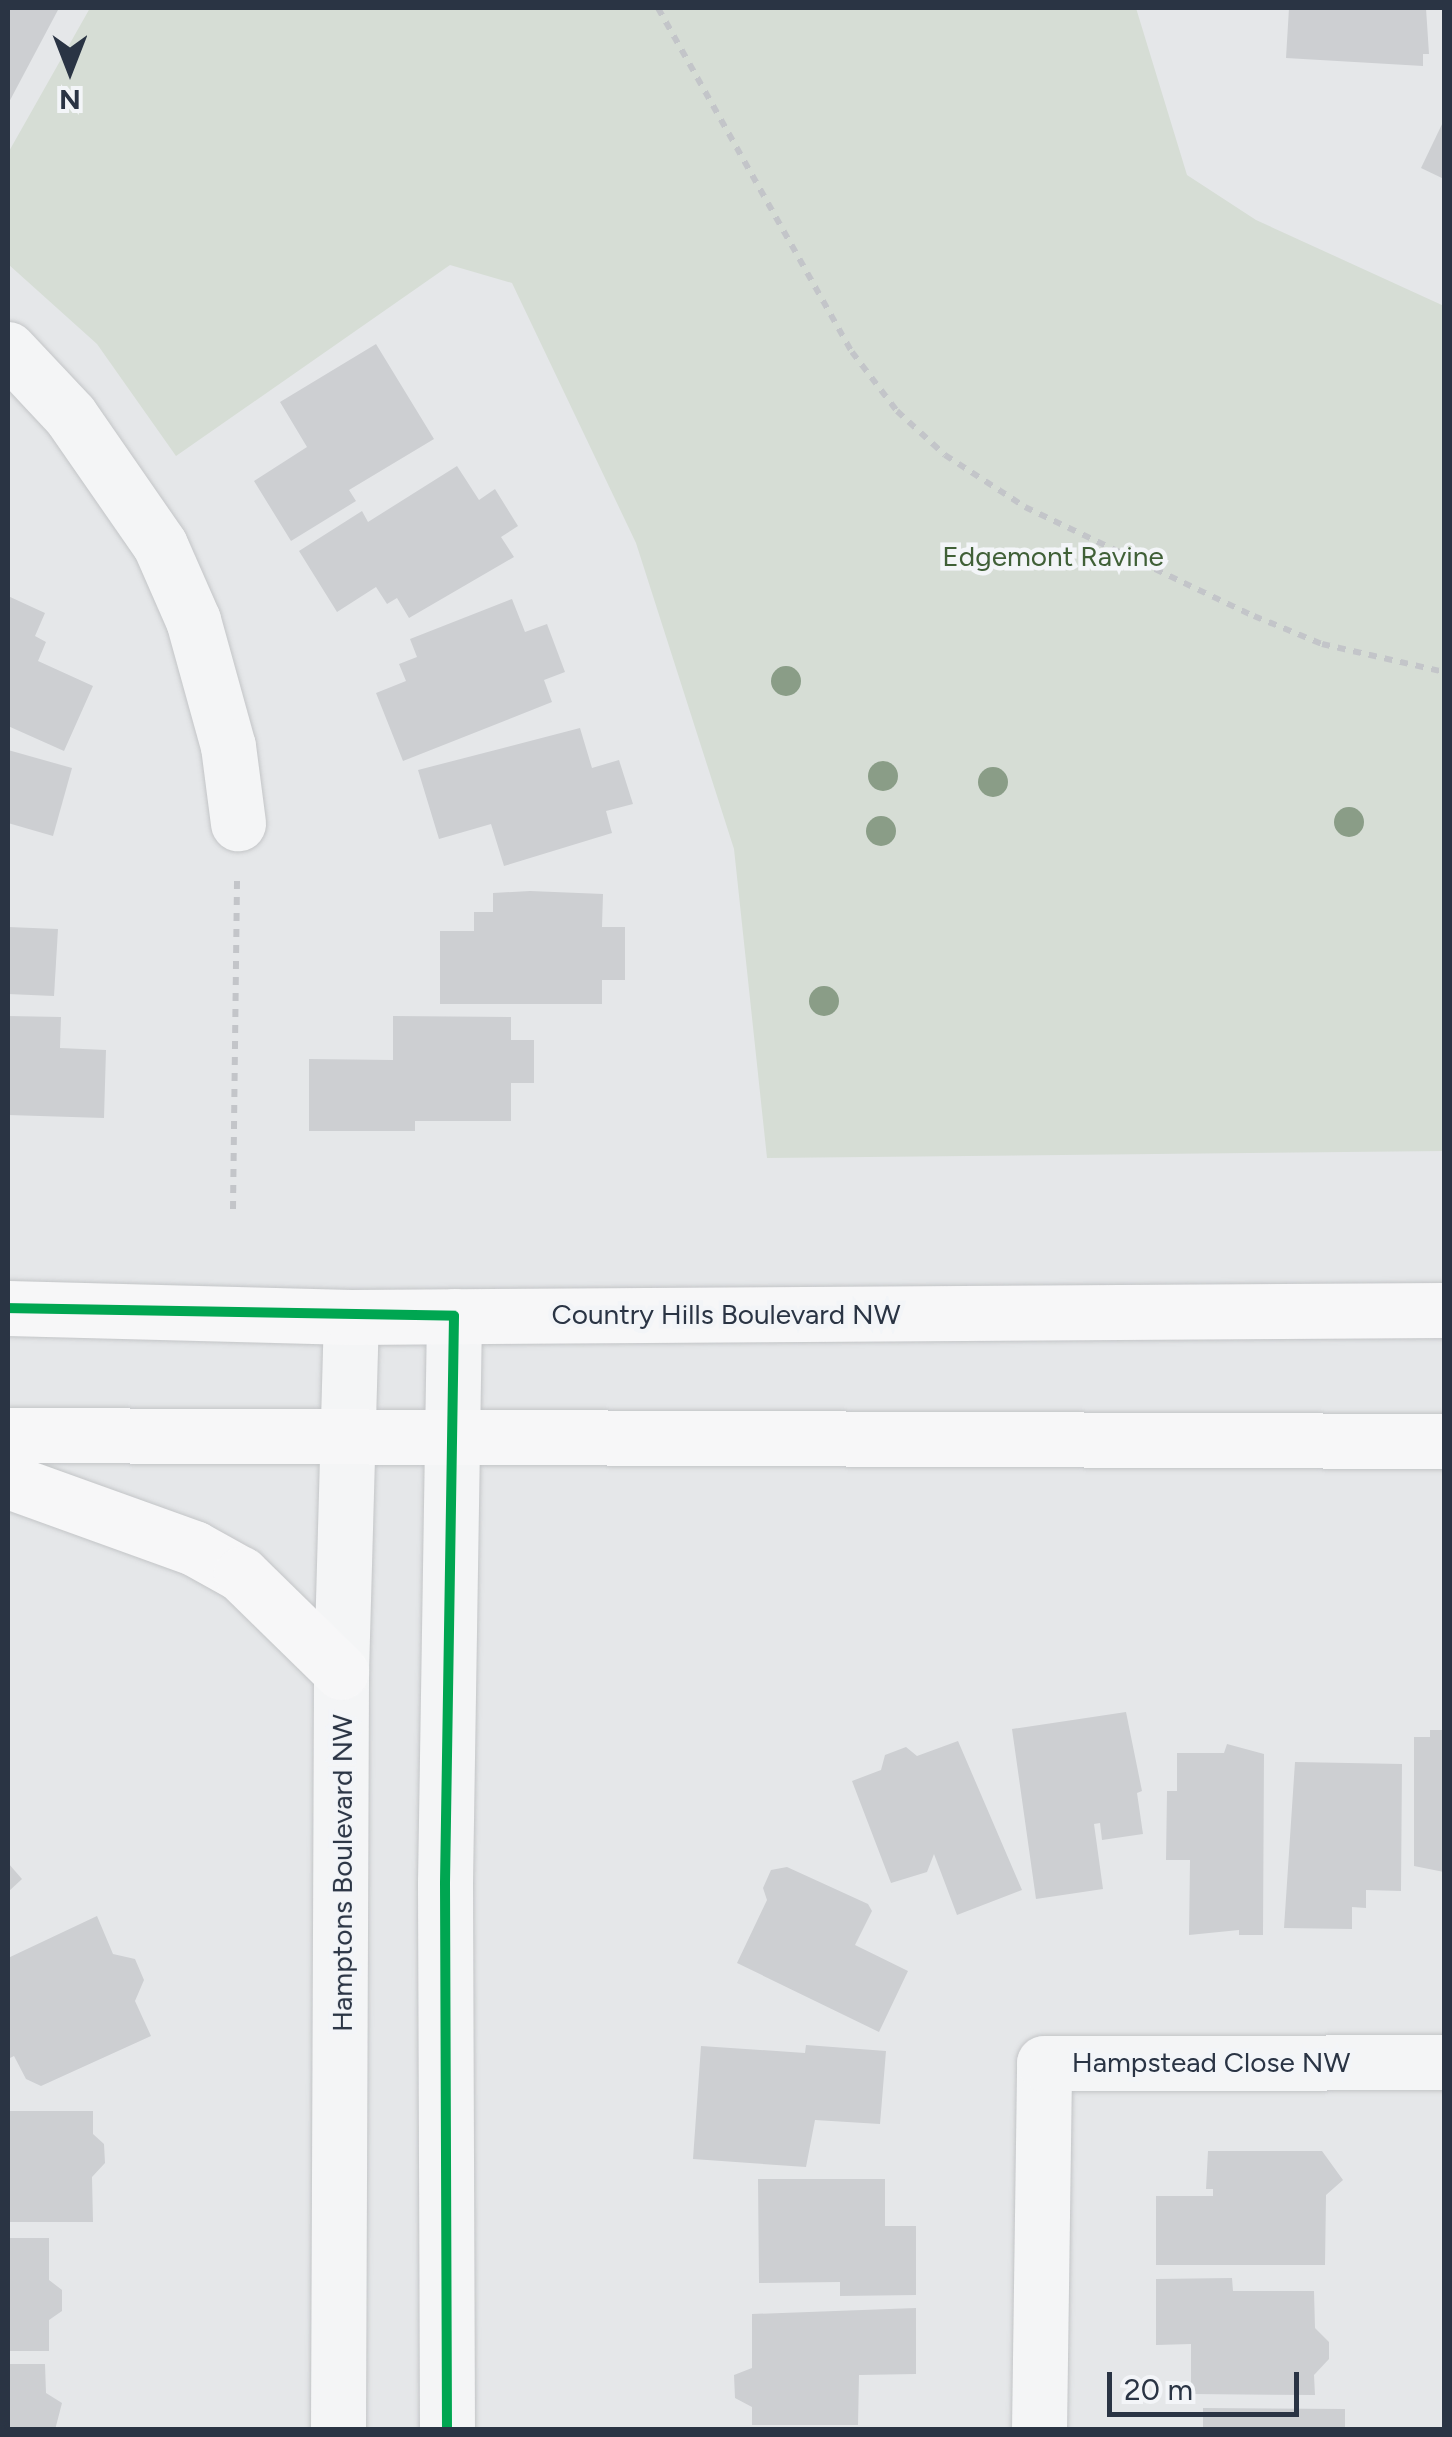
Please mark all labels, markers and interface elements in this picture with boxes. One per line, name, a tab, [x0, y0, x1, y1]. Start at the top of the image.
north arrow	[20, 20, 120, 120]
text: N	[59, 83, 81, 117]
park label: Edgemont Ravine	[942, 539, 1164, 573]
street label: Country Hills Boulevard NW	[551, 1297, 901, 1331]
street label: Hamptons Boulevard NW	[325, 1714, 359, 2032]
street label: Hampstead Close NW	[1072, 2045, 1350, 2079]
scale bar	[1112, 2352, 1304, 2414]
text: 20 m	[1124, 2371, 1193, 2408]

